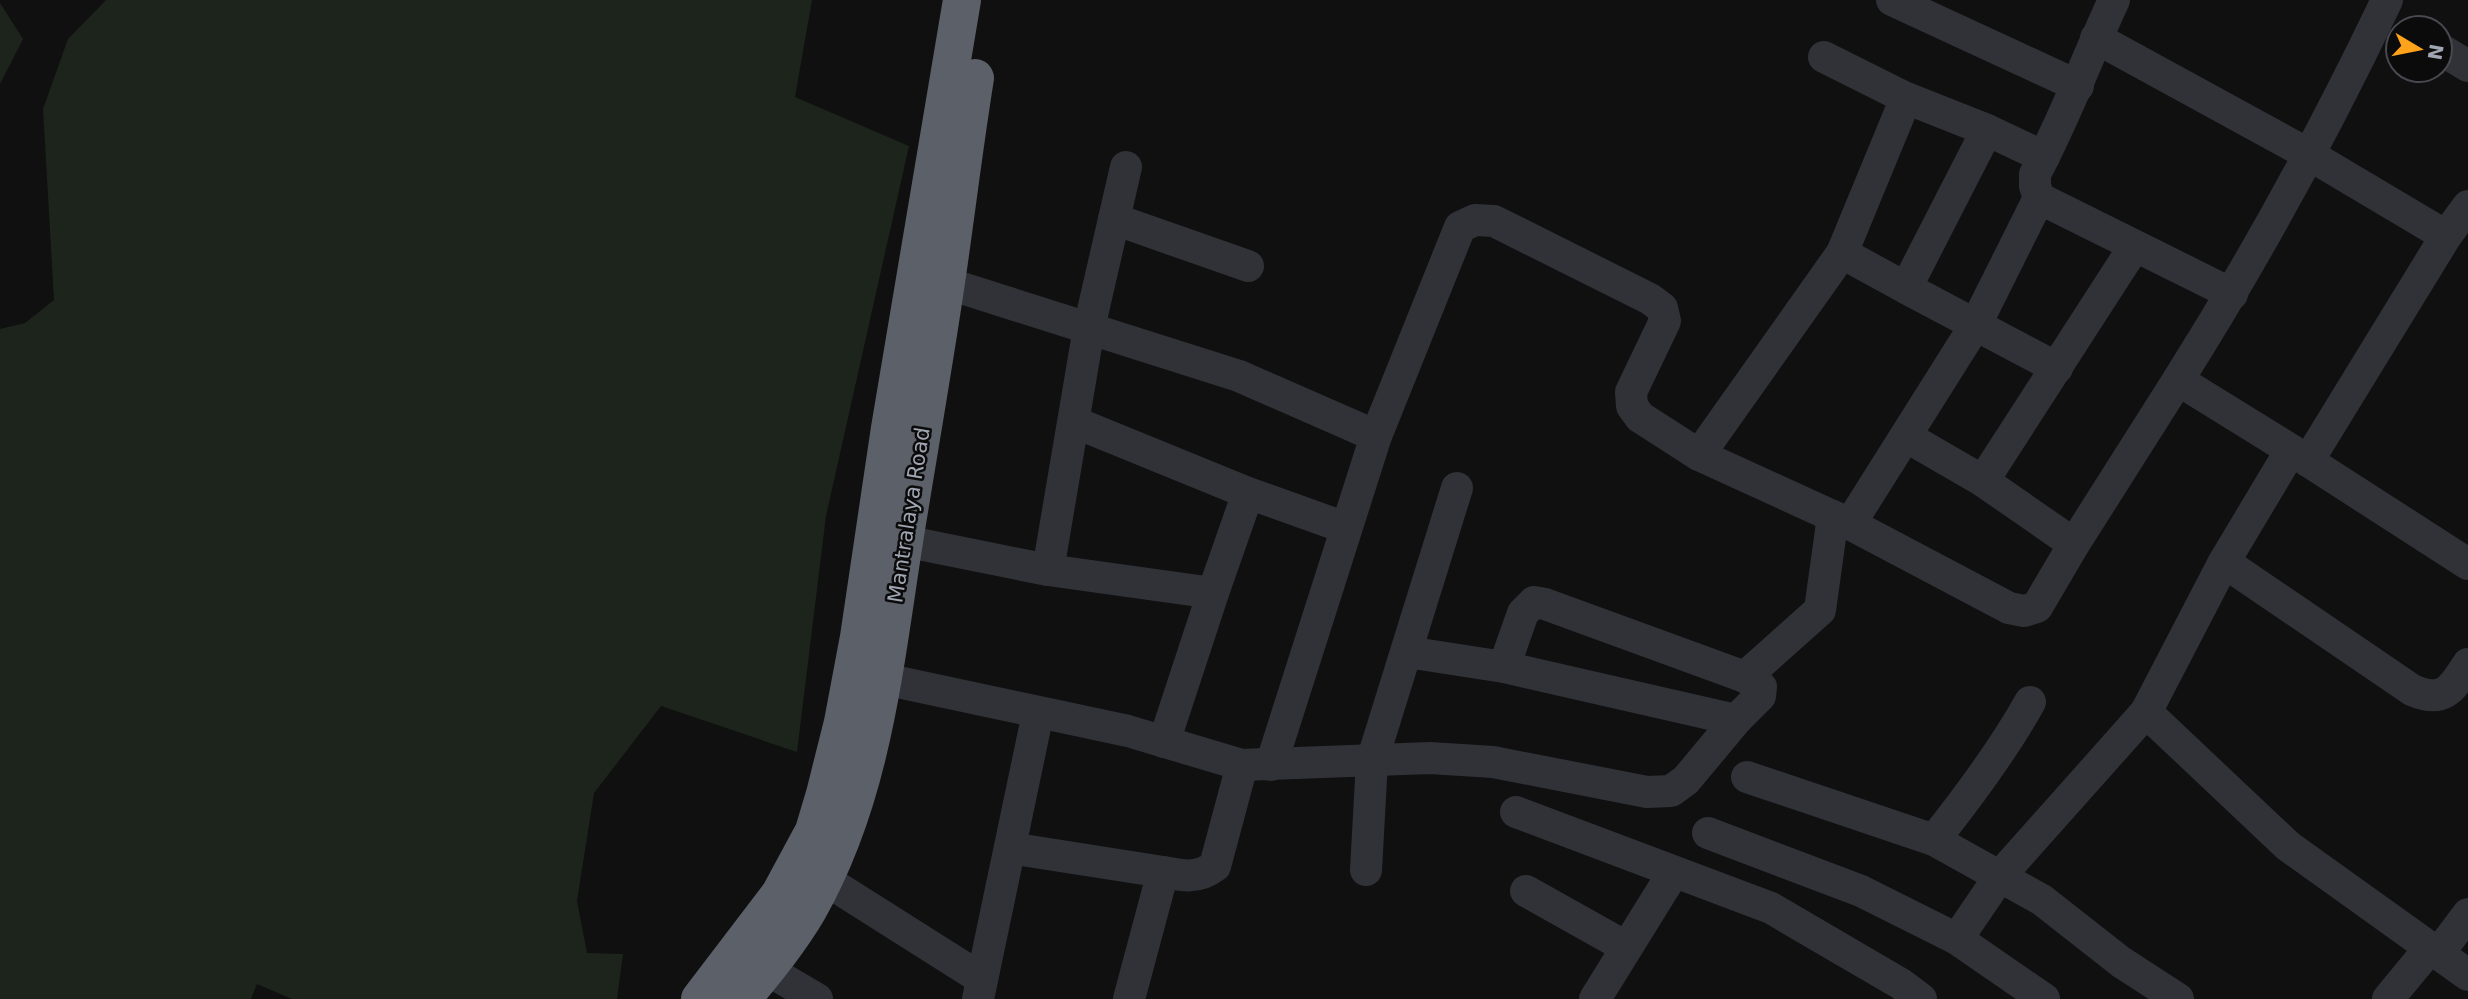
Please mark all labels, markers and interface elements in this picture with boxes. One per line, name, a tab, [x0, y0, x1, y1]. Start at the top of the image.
north arrow	[2384, 14, 2454, 84]
text: N	[2424, 42, 2448, 62]
street label: Mantralaya Road	[883, 426, 935, 604]

